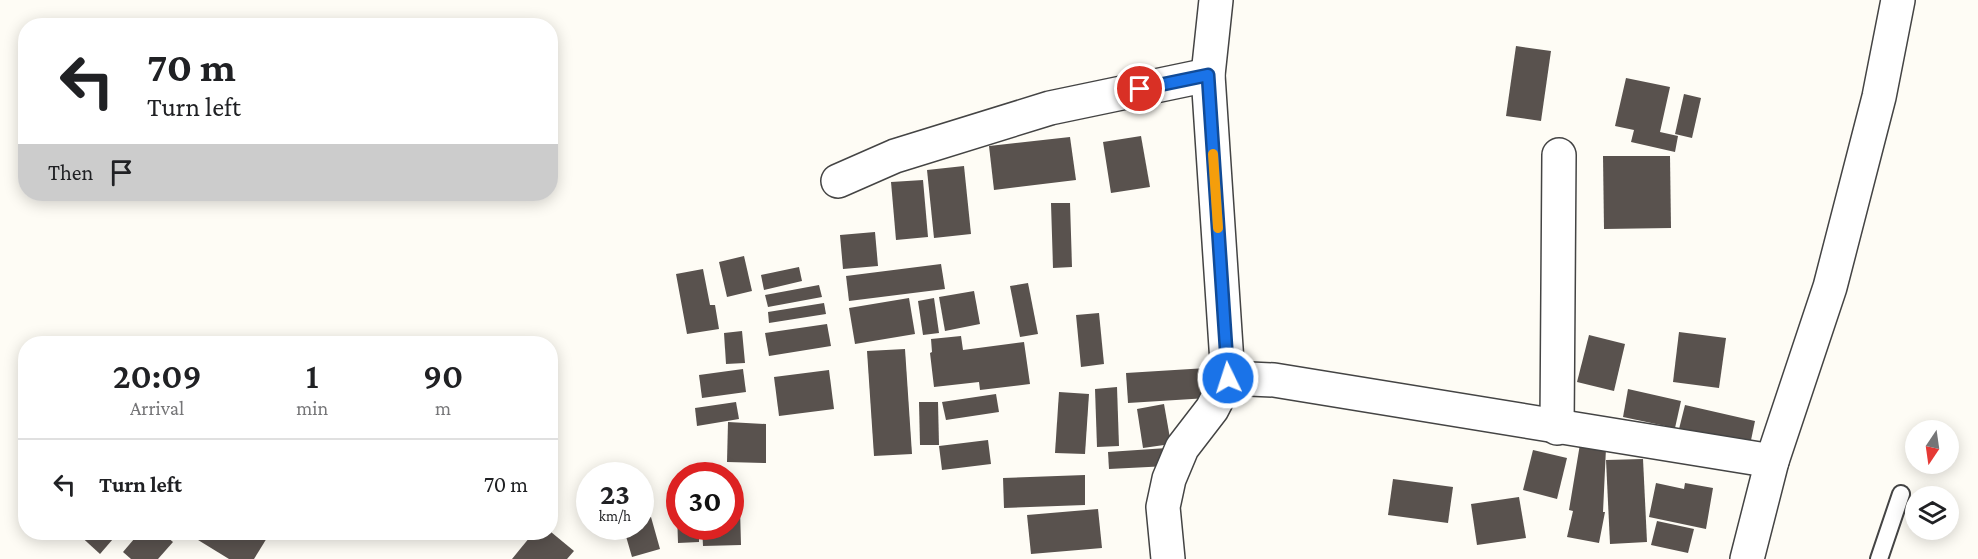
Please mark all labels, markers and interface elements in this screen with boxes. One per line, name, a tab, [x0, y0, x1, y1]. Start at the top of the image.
icon: left	[48, 42, 126, 120]
text: 70 m	[147, 43, 236, 90]
pin	[1114, 63, 1165, 114]
icon: arrive	[1123, 72, 1156, 105]
text: Turn left	[147, 92, 241, 122]
icon: arrive	[105, 156, 138, 189]
text: Then	[48, 160, 93, 185]
position arrow	[1196, 346, 1260, 410]
text: 20:09	[113, 356, 202, 396]
text: 1	[306, 356, 319, 396]
text: 90	[423, 356, 463, 396]
text: Arrival	[130, 397, 184, 419]
text: min	[296, 397, 328, 419]
text: m	[435, 397, 451, 419]
north arrow	[1905, 420, 1959, 474]
map controls	[1905, 420, 1959, 540]
speed limit sign: 30	[666, 462, 744, 540]
icon: left	[48, 468, 81, 501]
text: Turn left	[99, 472, 182, 497]
text: 70 m	[484, 472, 528, 497]
text: 23	[600, 477, 630, 510]
button: layers	[1905, 486, 1959, 540]
text: km/h	[599, 508, 631, 524]

